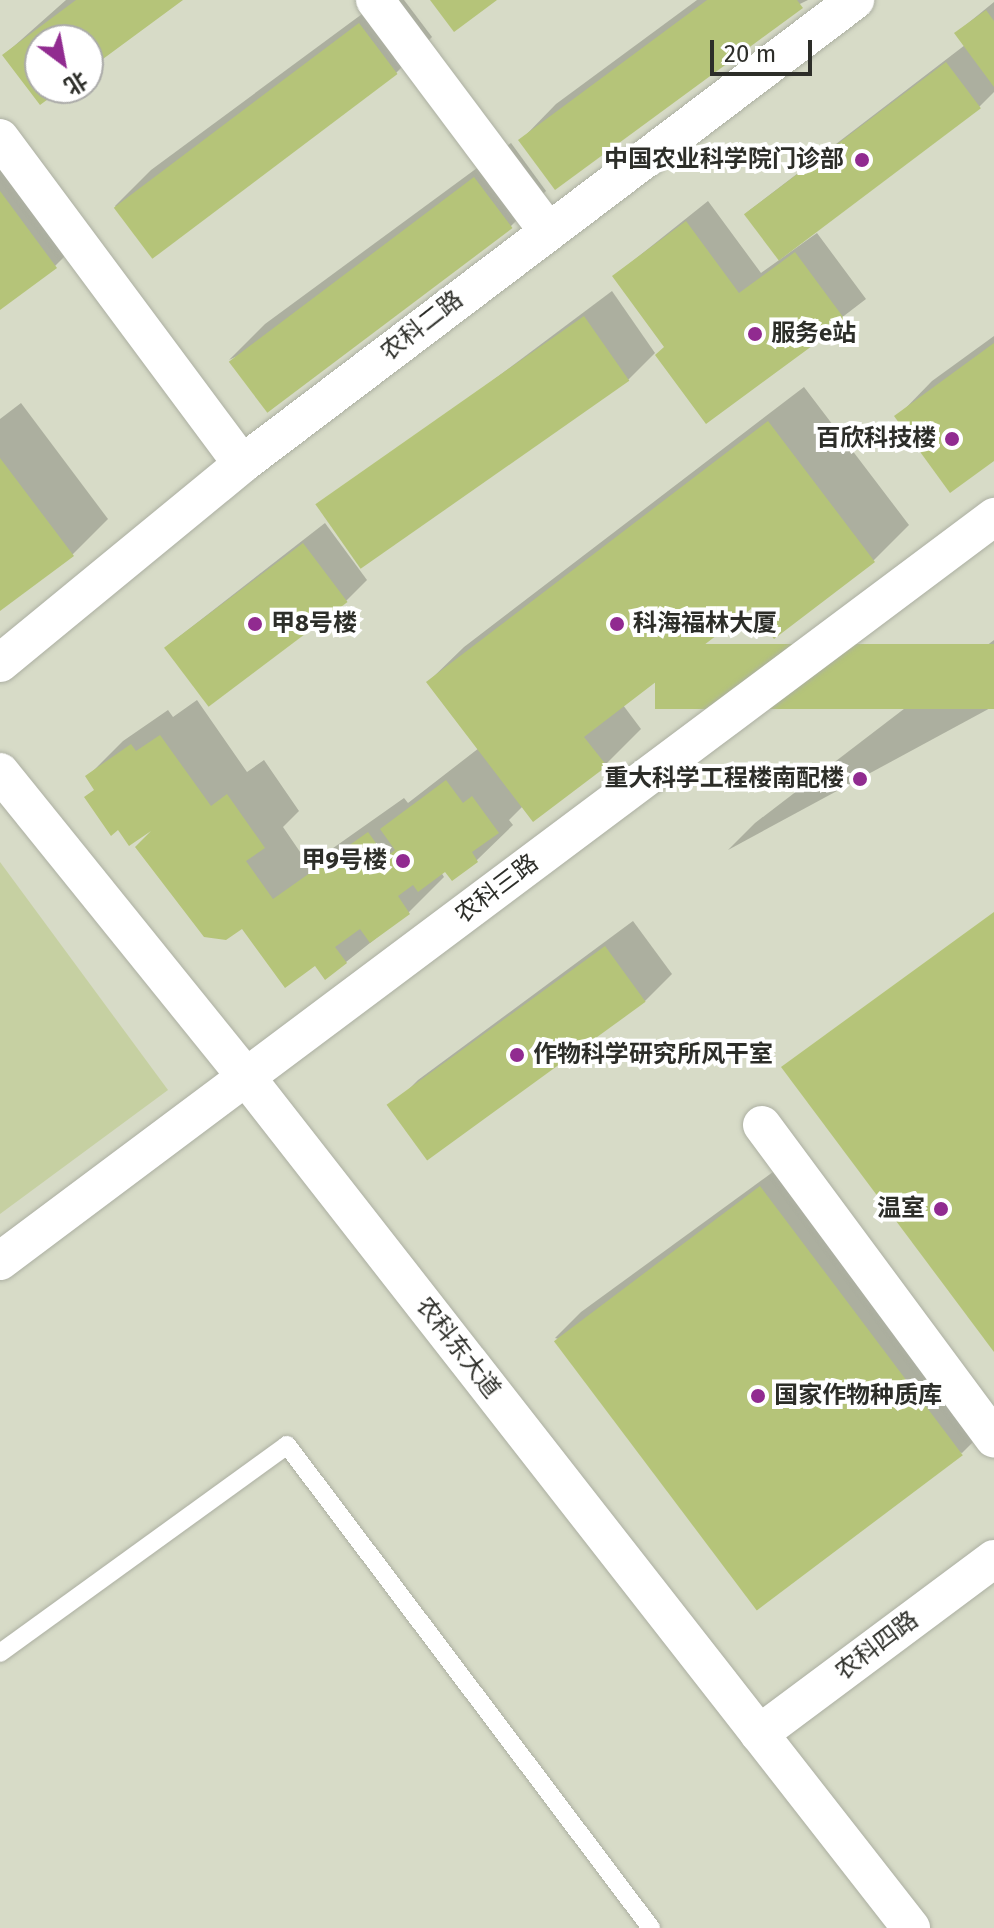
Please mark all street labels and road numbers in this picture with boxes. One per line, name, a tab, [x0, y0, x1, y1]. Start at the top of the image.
street label: 农科二路	[375, 285, 469, 367]
street label: 农科三路	[450, 849, 544, 929]
street label: 农科东大道	[410, 1292, 506, 1404]
street label: 农科四路	[830, 1606, 924, 1686]

